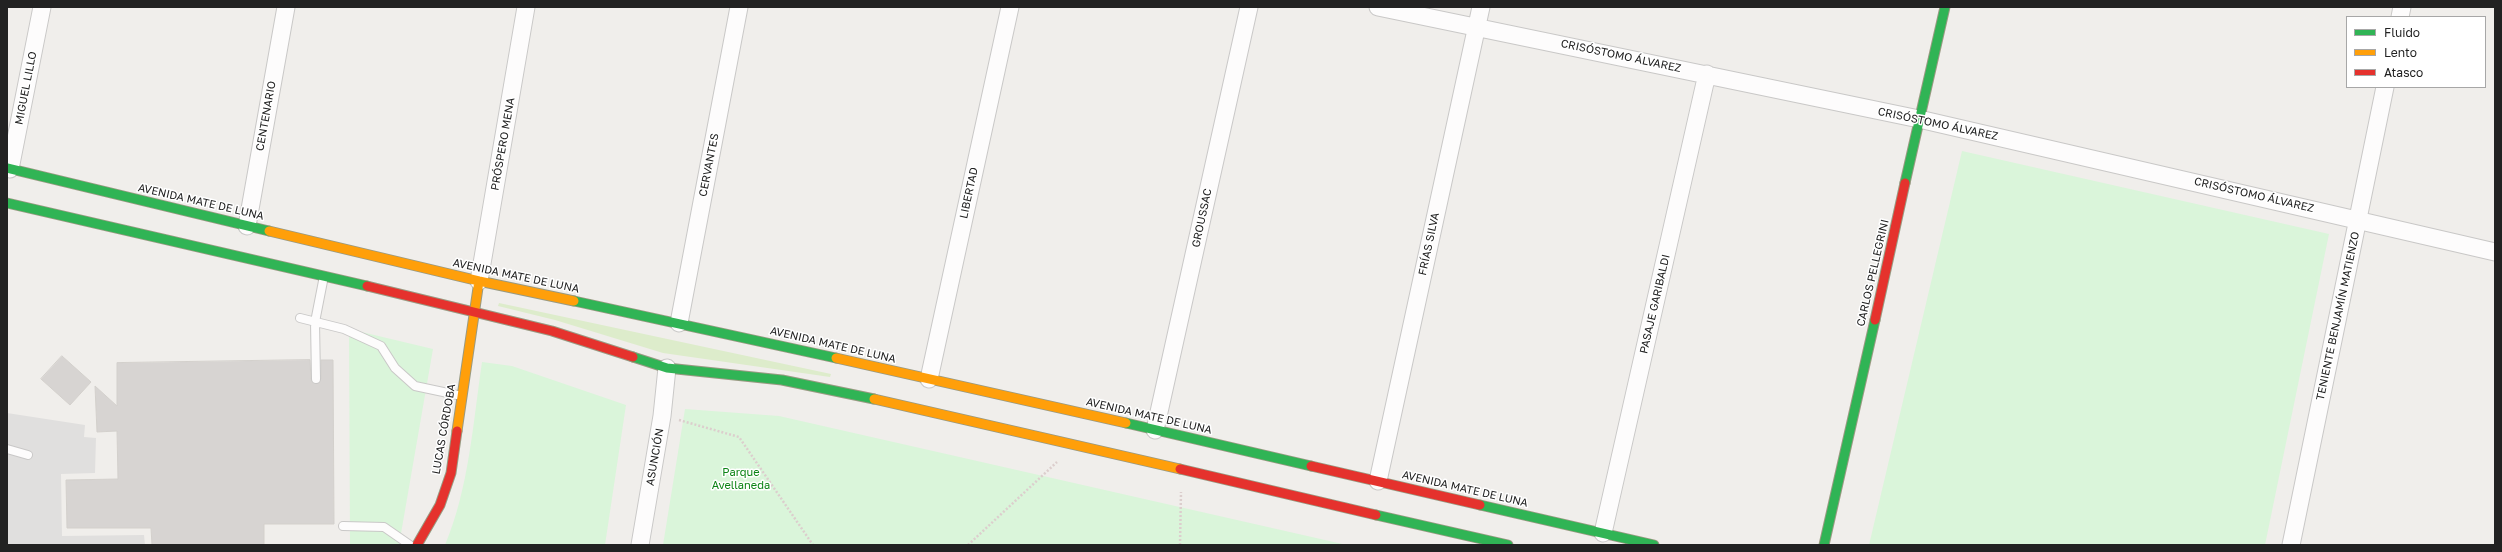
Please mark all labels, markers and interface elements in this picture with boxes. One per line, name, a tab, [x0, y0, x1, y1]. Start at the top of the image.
legend	[2346, 16, 2486, 88]
text: Fluido	[2384, 25, 2420, 40]
street label: CRISÓSTOMO ÁLVAREZ	[1560, 37, 1682, 75]
text: Lento	[2384, 45, 2417, 60]
street label: MIGUEL LILLO	[12, 50, 40, 126]
text: Atasco	[2384, 65, 2423, 80]
street label: CENTENARIO	[253, 80, 279, 152]
street label: PRÓSPERO MENA	[488, 97, 518, 191]
street label: CRISÓSTOMO ÁLVAREZ	[1877, 105, 1999, 143]
street label: CERVANTES	[696, 132, 722, 198]
street label: LIBERTAD	[957, 166, 981, 220]
street label: CRISÓSTOMO ÁLVAREZ	[2193, 175, 2315, 215]
street label: AVENIDA MATE DE LUNA	[137, 181, 265, 223]
street label: GROUSSAC	[1189, 187, 1215, 249]
street label: FRÍAS SILVA	[1416, 211, 1442, 277]
street label: CARLOS PELLEGRINI	[1854, 218, 1892, 328]
street label: TENIENTE BENJAMÍN MATIENZO	[2314, 230, 2362, 402]
street label: PASAJE GARIBALDI	[1637, 253, 1673, 355]
street label: AVENIDA MATE DE LUNA	[452, 256, 580, 296]
street label: AVENIDA MATE DE LUNA	[769, 324, 897, 366]
street label: LUCAS CÓRDOBA	[430, 383, 458, 475]
street label: AVENIDA MATE DE LUNA	[1085, 395, 1213, 437]
street label: ASUNCIÓN	[643, 427, 667, 487]
park label: Parque Avellaneda	[712, 466, 770, 492]
street label: AVENIDA MATE DE LUNA	[1401, 468, 1529, 510]

